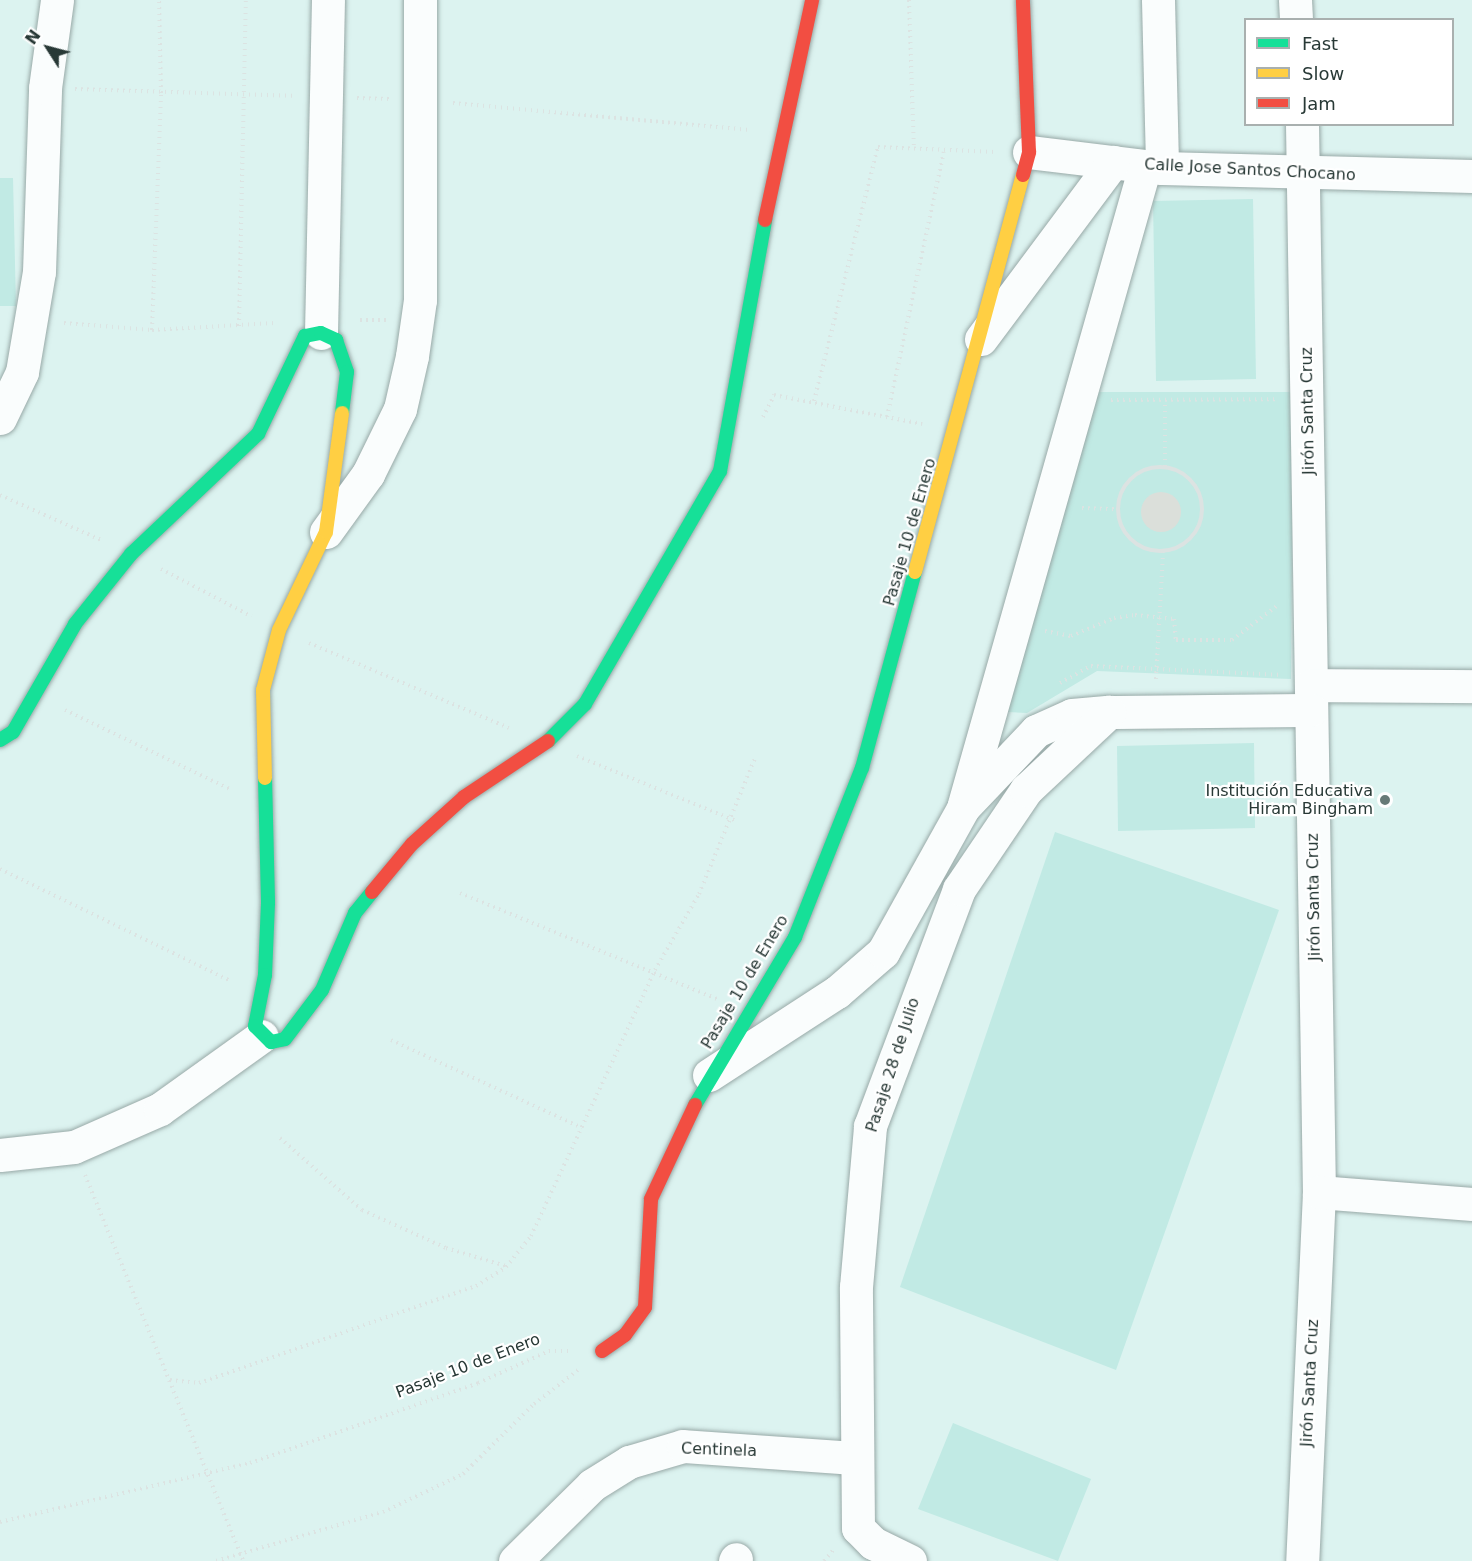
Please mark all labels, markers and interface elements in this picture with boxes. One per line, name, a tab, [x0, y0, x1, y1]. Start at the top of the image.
north arrow	[18, 18, 78, 78]
legend	[1244, 18, 1454, 126]
text: N	[21, 26, 45, 48]
text: Fast	[1302, 33, 1338, 54]
text: Slow	[1302, 63, 1344, 84]
text: Jam	[1302, 93, 1336, 114]
street label: Calle Jose Santos Chocano	[1144, 155, 1356, 185]
street label: Jirón Santa Cruz	[1297, 347, 1319, 475]
street label: Pasaje 10 de Enero	[880, 456, 940, 608]
place label: Institución Educativa Hiram Bingham	[1205, 781, 1373, 819]
marker: Institución Educativa Hiram Bingham	[1378, 793, 1392, 807]
street label: Jirón Santa Cruz	[1303, 833, 1325, 961]
street label: Pasaje 10 de Enero	[697, 912, 793, 1052]
street label: Pasaje 28 de Julio	[862, 995, 924, 1135]
street label: Jirón Santa Cruz	[1297, 1319, 1323, 1447]
street label: Pasaje 10 de Enero	[393, 1330, 543, 1402]
street label: Centinela	[681, 1439, 757, 1461]

